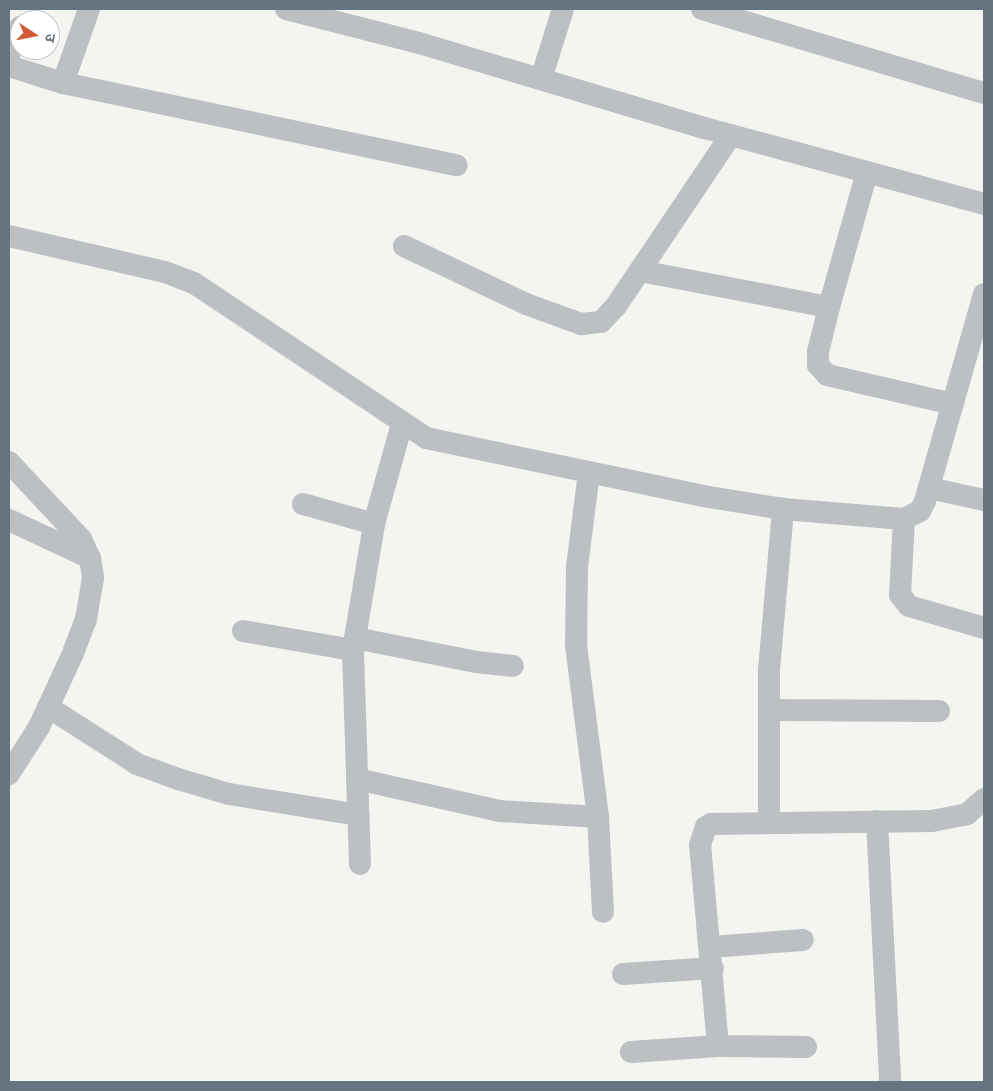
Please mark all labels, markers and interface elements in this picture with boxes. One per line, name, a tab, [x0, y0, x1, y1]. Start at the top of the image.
north arrow	[10, 10, 60, 60]
text: उ	[40, 32, 58, 43]

